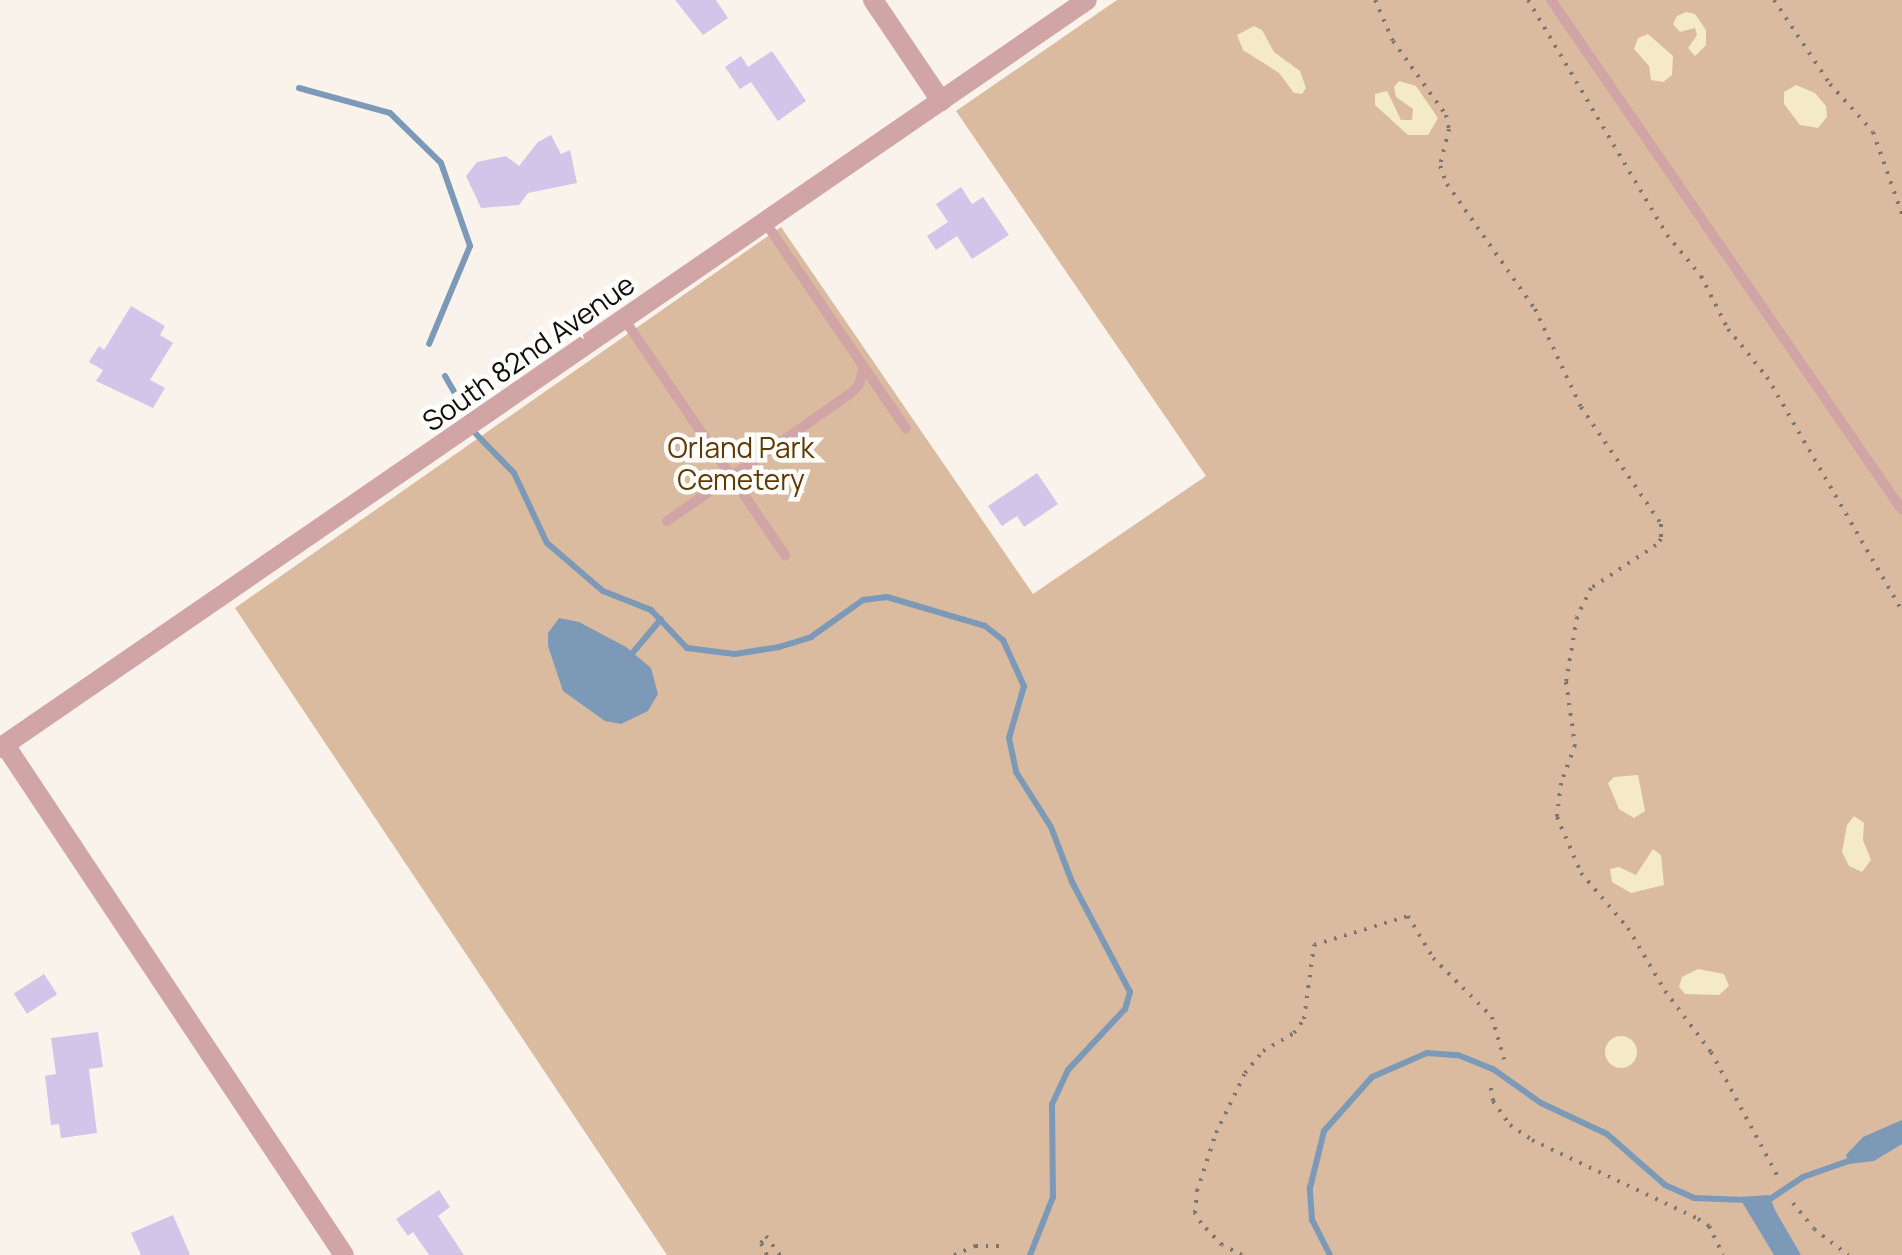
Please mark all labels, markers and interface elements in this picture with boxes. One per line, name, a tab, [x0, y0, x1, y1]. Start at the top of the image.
street label: South 82nd Avenue	[416, 266, 640, 438]
park label: Orland Park Cemetery	[668, 430, 814, 496]

